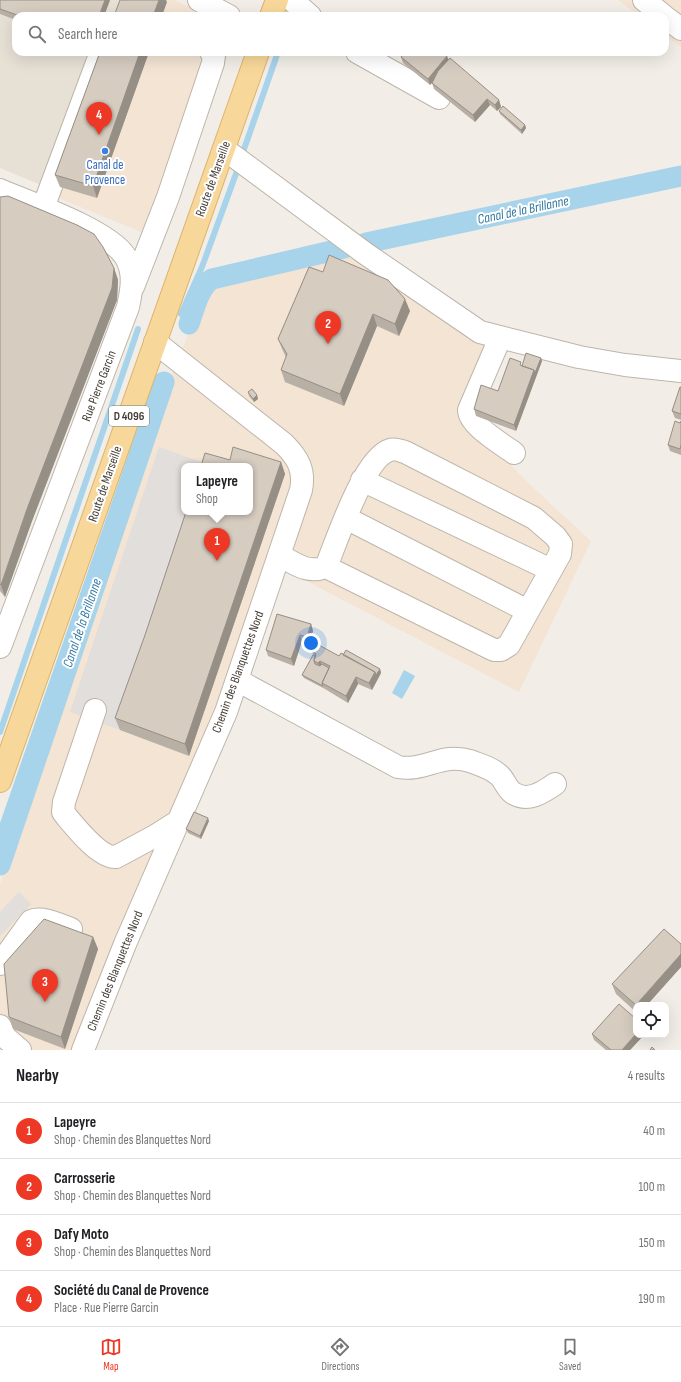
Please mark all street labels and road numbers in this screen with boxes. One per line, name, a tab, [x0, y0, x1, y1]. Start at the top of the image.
street label: Route de Marseille	[192, 139, 234, 219]
street label: Rue Pierre Garcin	[78, 348, 120, 424]
road number: D 4096	[109, 406, 149, 426]
street label: Route de Marseille	[85, 444, 125, 524]
street label: Chemin des Blanquettes Nord	[209, 609, 267, 735]
street label: Chemin des Blanquettes Nord	[84, 908, 146, 1034]

